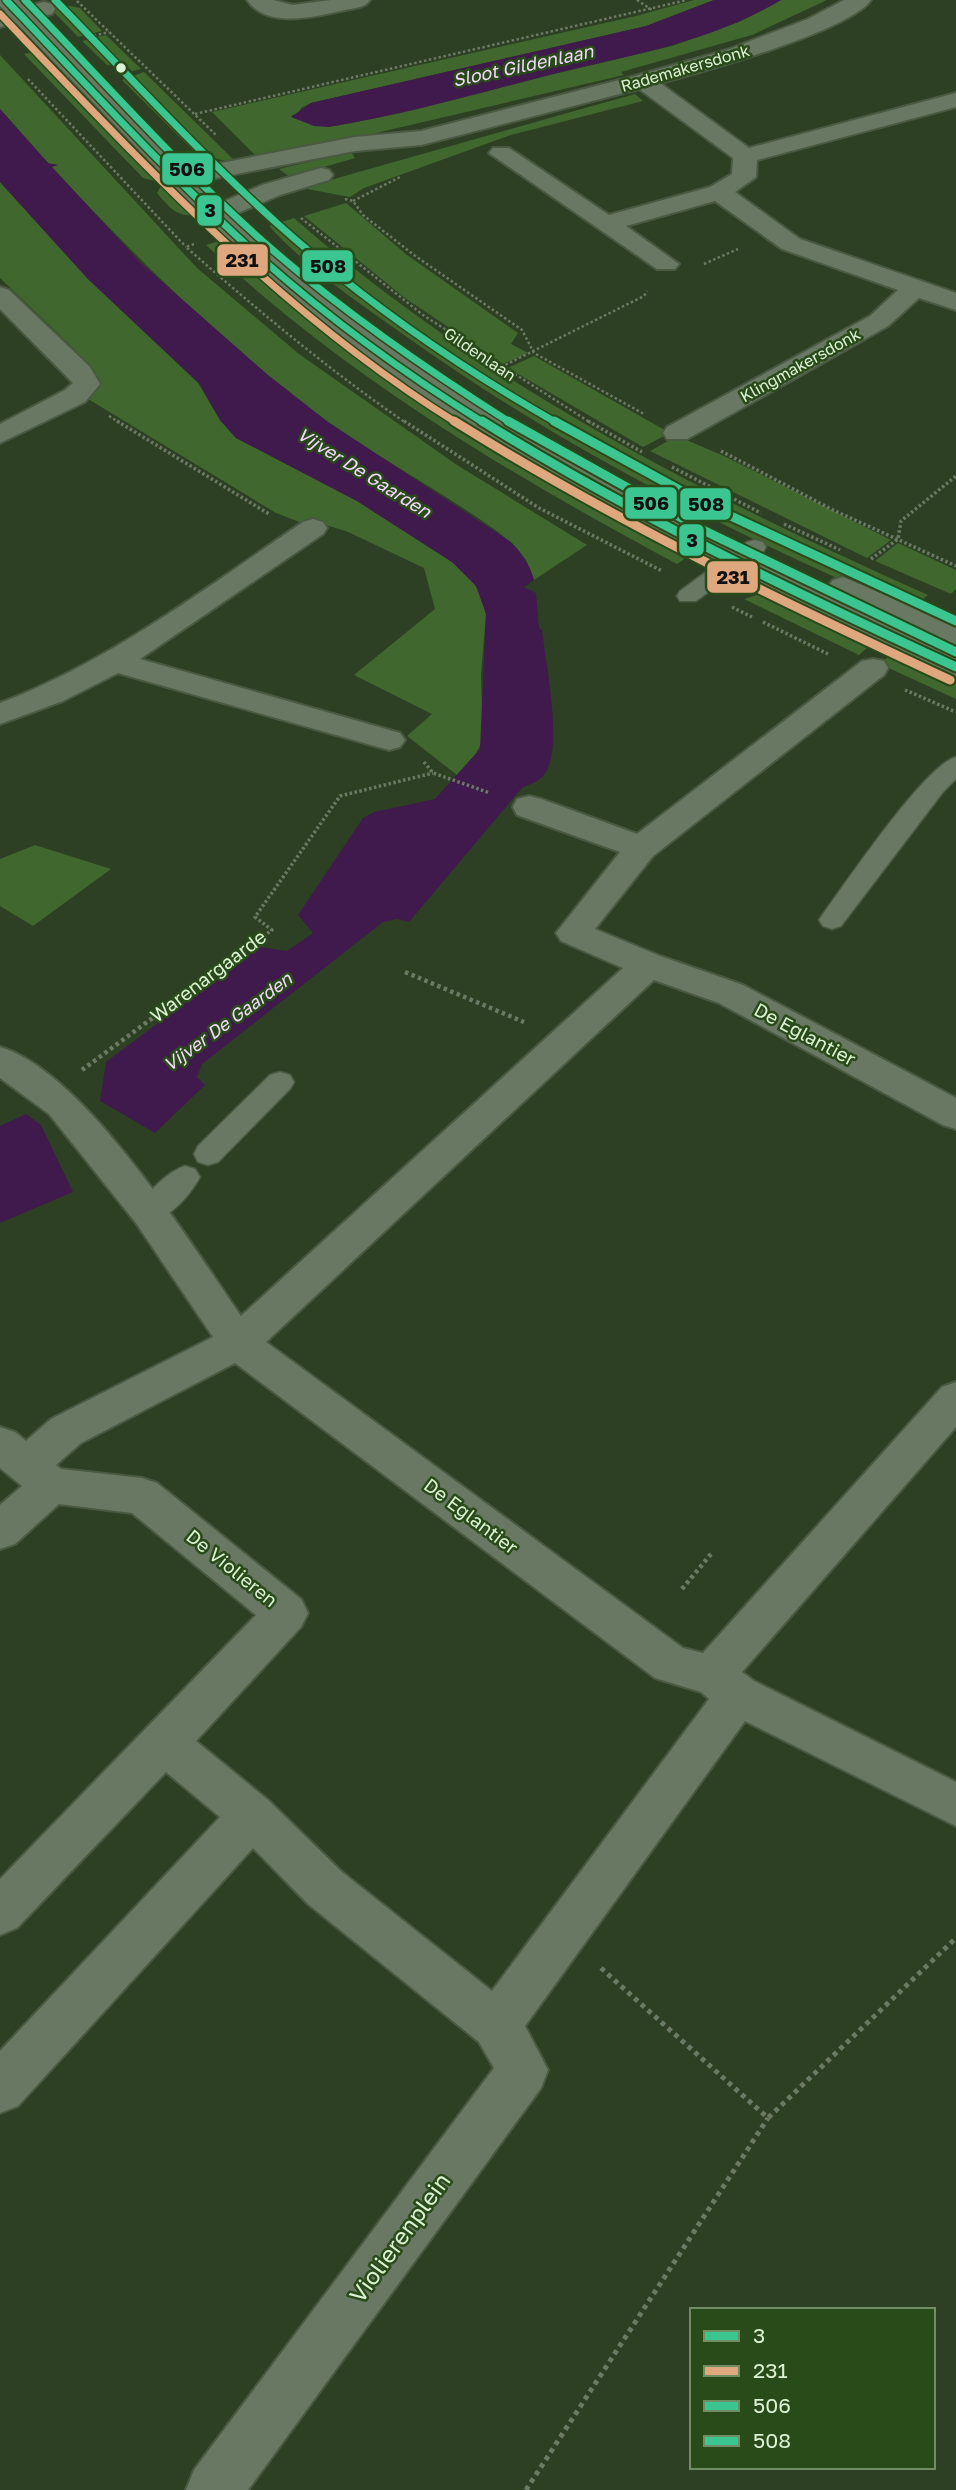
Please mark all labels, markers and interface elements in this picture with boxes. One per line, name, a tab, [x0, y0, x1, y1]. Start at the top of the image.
water label: Sloot Gildenlaan	[450, 39, 596, 91]
street label: Rademakersdonk	[618, 40, 752, 96]
unlabelled marker	[114, 61, 128, 75]
line badge: 506	[161, 152, 214, 186]
text: 506	[169, 157, 205, 180]
line badge: 3	[196, 194, 223, 227]
text: 3	[204, 198, 216, 221]
line badge: 231	[216, 243, 269, 277]
text: 231	[226, 248, 259, 271]
line badge: 508	[301, 249, 354, 283]
text: 508	[310, 254, 346, 277]
street label: Gildenlaan	[440, 323, 520, 385]
street label: Klingmakersdonk	[736, 324, 864, 406]
water label: Vijver De Gaarden	[294, 422, 436, 523]
line badge: 506	[624, 486, 678, 520]
line badge: 508	[679, 487, 732, 521]
text: 506	[633, 491, 669, 514]
text: 508	[688, 492, 724, 515]
line badge: 3	[678, 523, 705, 557]
text: 3	[686, 528, 698, 551]
line badge: 231	[706, 560, 759, 594]
text: 231	[717, 565, 750, 588]
street label: Warenargaarde	[145, 925, 270, 1027]
water label: Vijver De Gaarden	[159, 967, 297, 1075]
street label: De Eglantier	[751, 997, 860, 1070]
street label: De Eglantier	[420, 1473, 523, 1559]
street label: De Violieren	[182, 1524, 282, 1611]
street label: Violierenplein	[343, 2167, 456, 2308]
legend	[690, 2308, 935, 2469]
text: 3	[753, 2322, 765, 2348]
text: 231	[753, 2357, 788, 2383]
text: 506	[753, 2392, 791, 2418]
text: 508	[753, 2427, 791, 2453]

